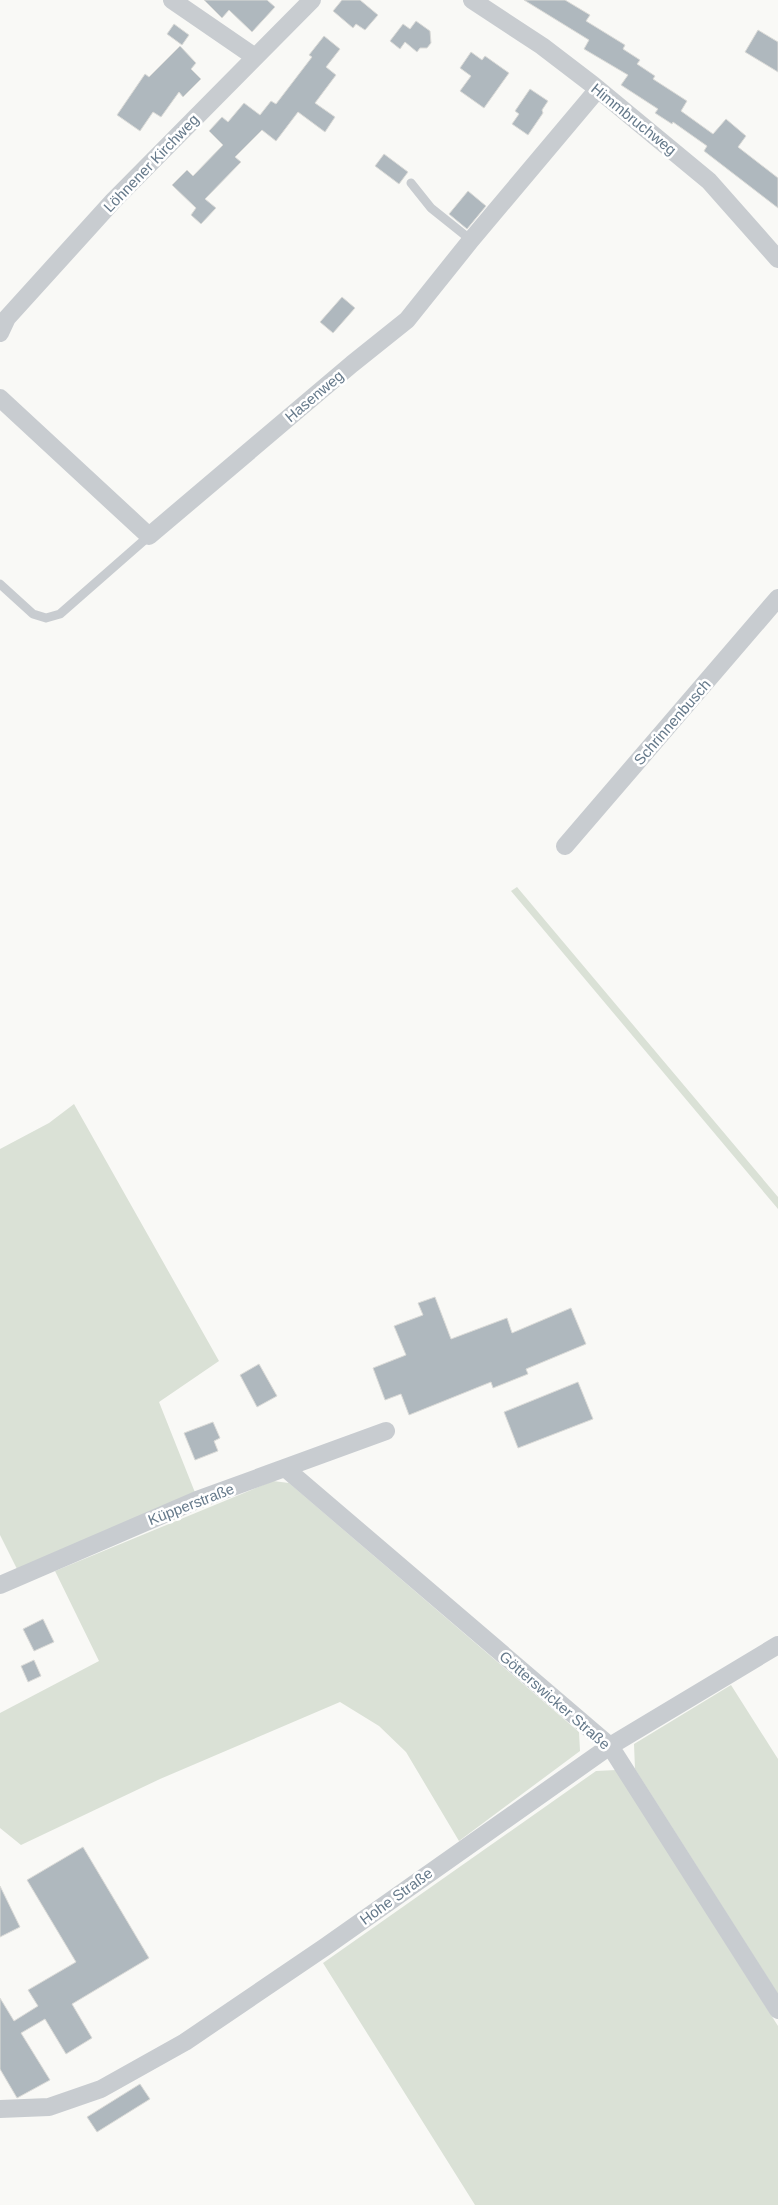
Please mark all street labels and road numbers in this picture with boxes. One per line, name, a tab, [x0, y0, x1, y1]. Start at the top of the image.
street label: Himmbruchweg	[588, 80, 680, 158]
street label: Löhnener Kirchweg	[100, 111, 202, 215]
street label: Hasenweg	[281, 367, 347, 425]
street label: Schrinnenbusch	[630, 676, 714, 768]
street label: Küpperstraße	[146, 1480, 236, 1528]
street label: Götterswicker Straße	[496, 1647, 614, 1753]
street label: Hohe Straße	[357, 1864, 435, 1928]

